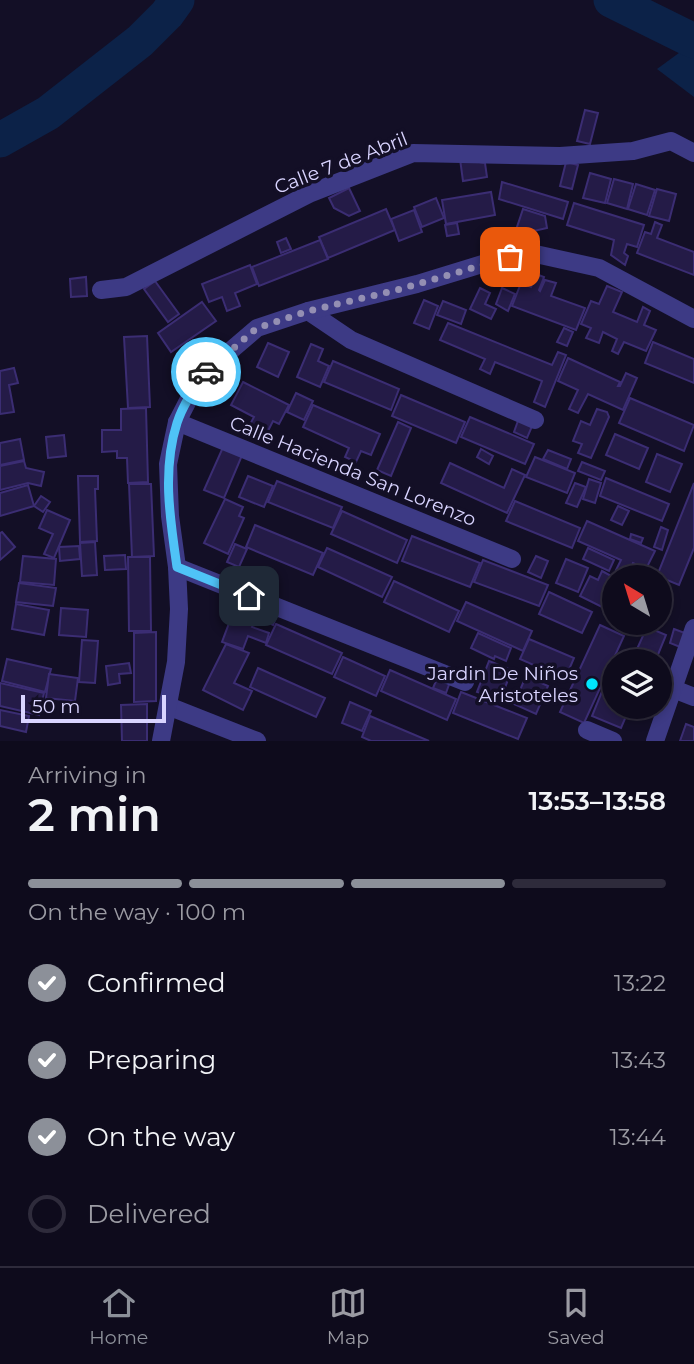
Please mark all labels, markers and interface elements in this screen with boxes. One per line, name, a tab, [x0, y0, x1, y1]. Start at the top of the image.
street label: Calle 7 de Abril	[271, 127, 411, 199]
pin	[480, 227, 540, 287]
icon: bag	[491, 238, 529, 276]
courier	[171, 337, 241, 407]
icon: car	[187, 353, 225, 391]
street label: Calle Hacienda San Lorenzo	[226, 411, 480, 531]
north arrow	[602, 565, 672, 635]
map controls	[602, 565, 672, 719]
pin	[219, 566, 279, 626]
icon: home	[230, 577, 268, 615]
button: layers	[602, 649, 672, 719]
place label: Jardin De Niños Aristoteles	[426, 662, 578, 707]
marker: Jardin De Niños Aristoteles	[584, 676, 600, 692]
scale bar	[21, 692, 166, 724]
text: 50 m	[32, 695, 80, 718]
text: Arriving in	[28, 761, 147, 789]
text: 13:53–13:58	[528, 785, 666, 817]
text: 2 min	[28, 786, 161, 843]
text: On the way · 100 m	[28, 898, 246, 926]
icon: check	[28, 964, 66, 1002]
text: Confirmed	[87, 967, 226, 999]
text: 13:22	[614, 969, 666, 997]
icon: check	[28, 1041, 66, 1079]
text: Preparing	[87, 1044, 216, 1076]
text: 13:43	[612, 1046, 666, 1074]
icon: check	[28, 1118, 66, 1156]
text: On the way	[87, 1121, 235, 1153]
text: 13:44	[609, 1123, 666, 1151]
text: Delivered	[87, 1198, 211, 1230]
tab: Home	[89, 1284, 148, 1349]
tab: Map	[327, 1284, 369, 1349]
tab: Saved	[548, 1284, 605, 1349]

